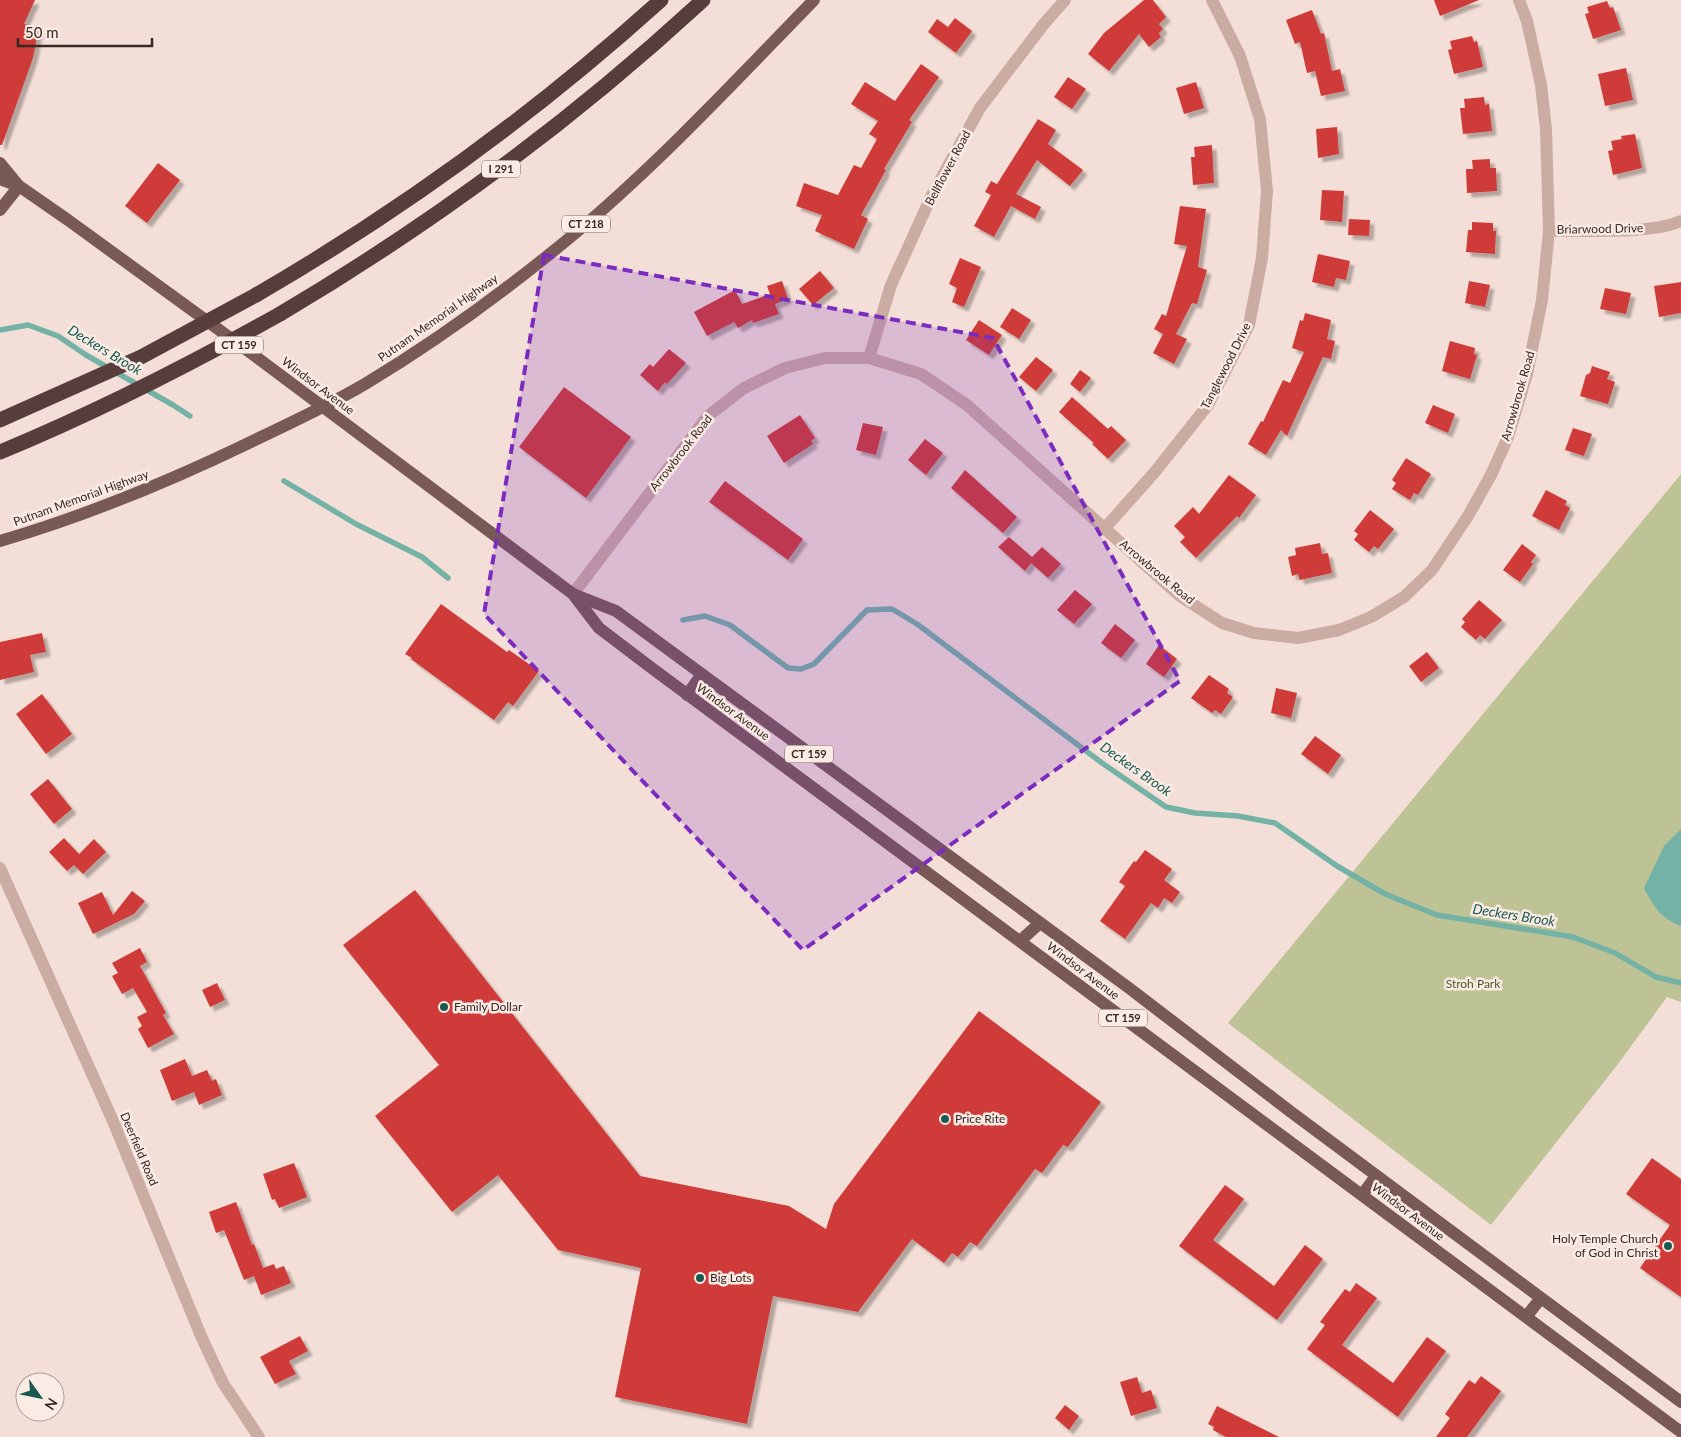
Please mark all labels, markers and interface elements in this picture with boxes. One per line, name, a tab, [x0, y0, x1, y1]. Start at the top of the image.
scale bar	[18, 15, 151, 47]
text: 50 m	[25, 23, 59, 41]
street label: Bellflower Road	[921, 128, 974, 208]
road number: I 291	[482, 160, 520, 178]
road number: CT 218	[562, 215, 610, 232]
street label: Briarwood Drive	[1557, 220, 1643, 237]
street label: Putnam Memorial Highway	[375, 270, 501, 365]
street label: Tanglewood Drive	[1197, 320, 1254, 412]
water label: Deckers Brook	[65, 321, 146, 379]
road number: CT 159	[215, 336, 263, 354]
street label: Arrowbrook Road	[1497, 349, 1538, 443]
street label: Windsor Avenue	[279, 353, 358, 418]
street label: Arrowbrook Road	[646, 411, 715, 494]
street label: Putnam Memorial Highway	[11, 466, 151, 529]
street label: Arrowbrook Road	[1117, 536, 1198, 607]
street label: Windsor Avenue	[694, 680, 773, 743]
water label: Deckers Brook	[1097, 738, 1176, 800]
road number: CT 159	[785, 746, 833, 762]
water label: Deckers Brook	[1472, 900, 1557, 929]
street label: Windsor Avenue	[1044, 938, 1123, 1003]
park label: Stroh Park	[1446, 976, 1501, 991]
place label: Family Dollar	[454, 999, 523, 1014]
marker: Family Dollar	[438, 1001, 450, 1013]
road number: CT 159	[1099, 1010, 1147, 1026]
street label: Deerfield Road	[117, 1110, 162, 1188]
place label: Price Rite	[955, 1111, 1005, 1126]
marker: Price Rite	[939, 1113, 951, 1125]
street label: Windsor Avenue	[1369, 1179, 1448, 1244]
place label: Holy Temple Church of God in Christ	[1552, 1231, 1659, 1260]
marker: Holy Temple Church of God in Christ	[1662, 1240, 1674, 1252]
place label: Big Lots	[710, 1270, 752, 1285]
marker: Big Lots	[694, 1272, 706, 1284]
north arrow	[15, 1372, 65, 1422]
text: N	[41, 1395, 61, 1414]

